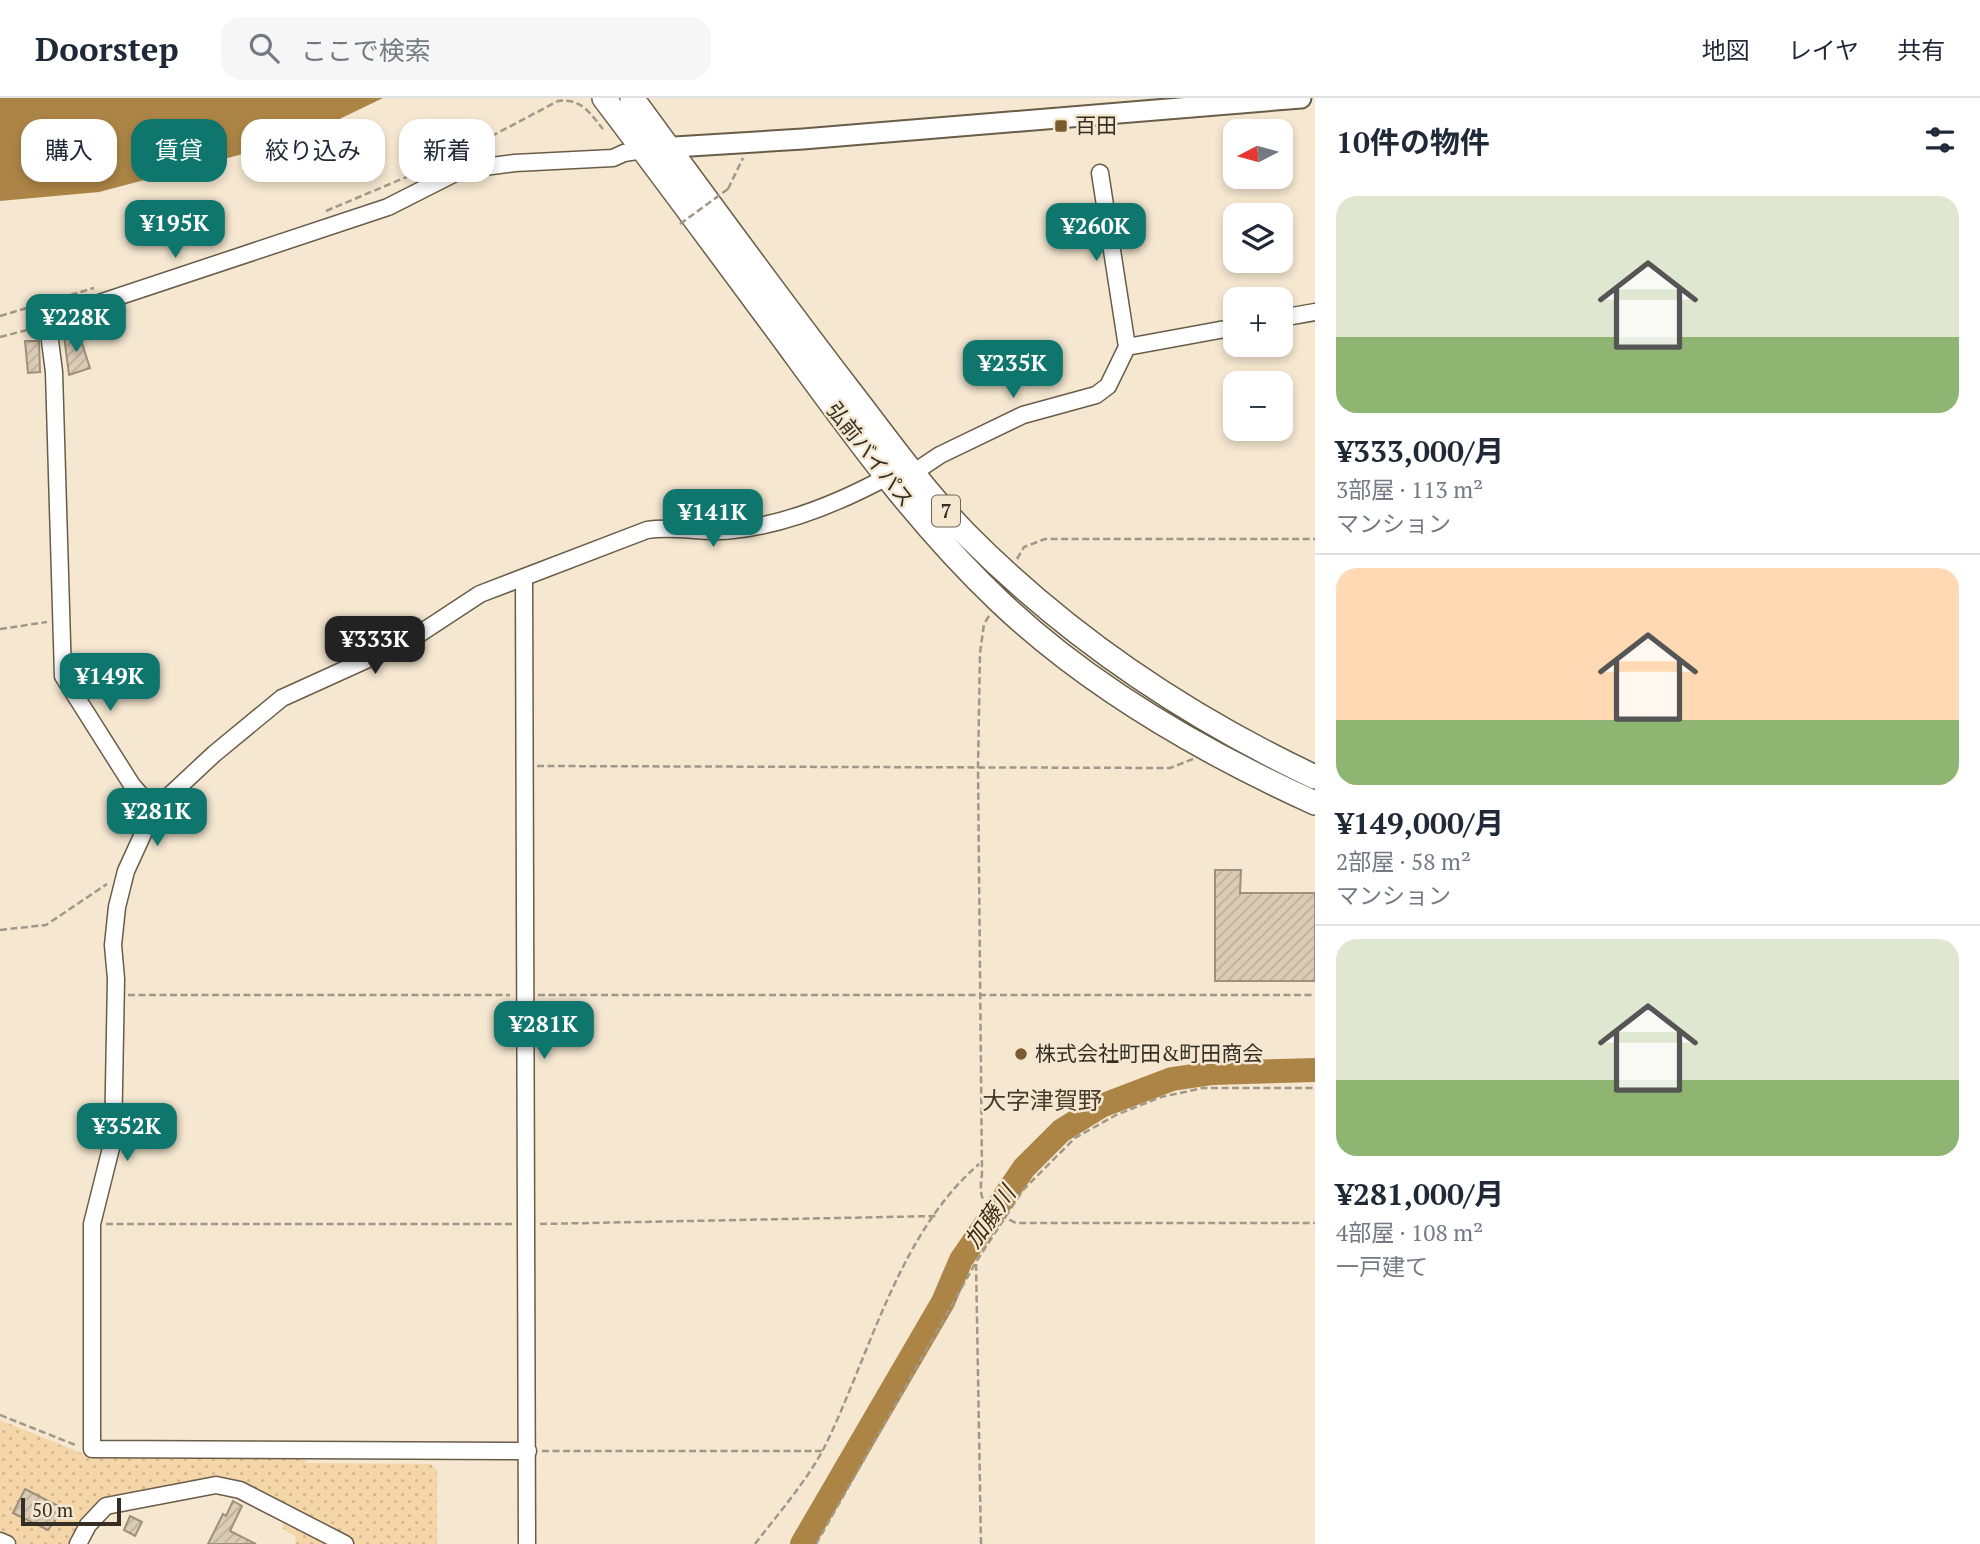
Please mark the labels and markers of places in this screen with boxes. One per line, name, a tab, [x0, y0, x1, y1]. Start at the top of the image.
place label: 百田	[1075, 111, 1117, 139]
marker: 百田	[1053, 118, 1069, 134]
pin: ¥195K	[126, 200, 224, 260]
pin: ¥260K	[1047, 204, 1145, 263]
pin: ¥228K	[27, 294, 125, 354]
pin: ¥235K	[964, 341, 1062, 400]
pin: ¥141K	[664, 490, 762, 549]
pin: ¥333K	[326, 616, 424, 676]
pin: ¥149K	[61, 654, 159, 713]
pin: ¥281K	[108, 788, 206, 848]
pin: ¥281K	[495, 1002, 593, 1061]
place label: 株式会社町田&町田商会	[1035, 1039, 1263, 1067]
marker: 株式会社町田&町田商会	[1013, 1046, 1029, 1062]
pin: ¥352K	[78, 1104, 176, 1163]

